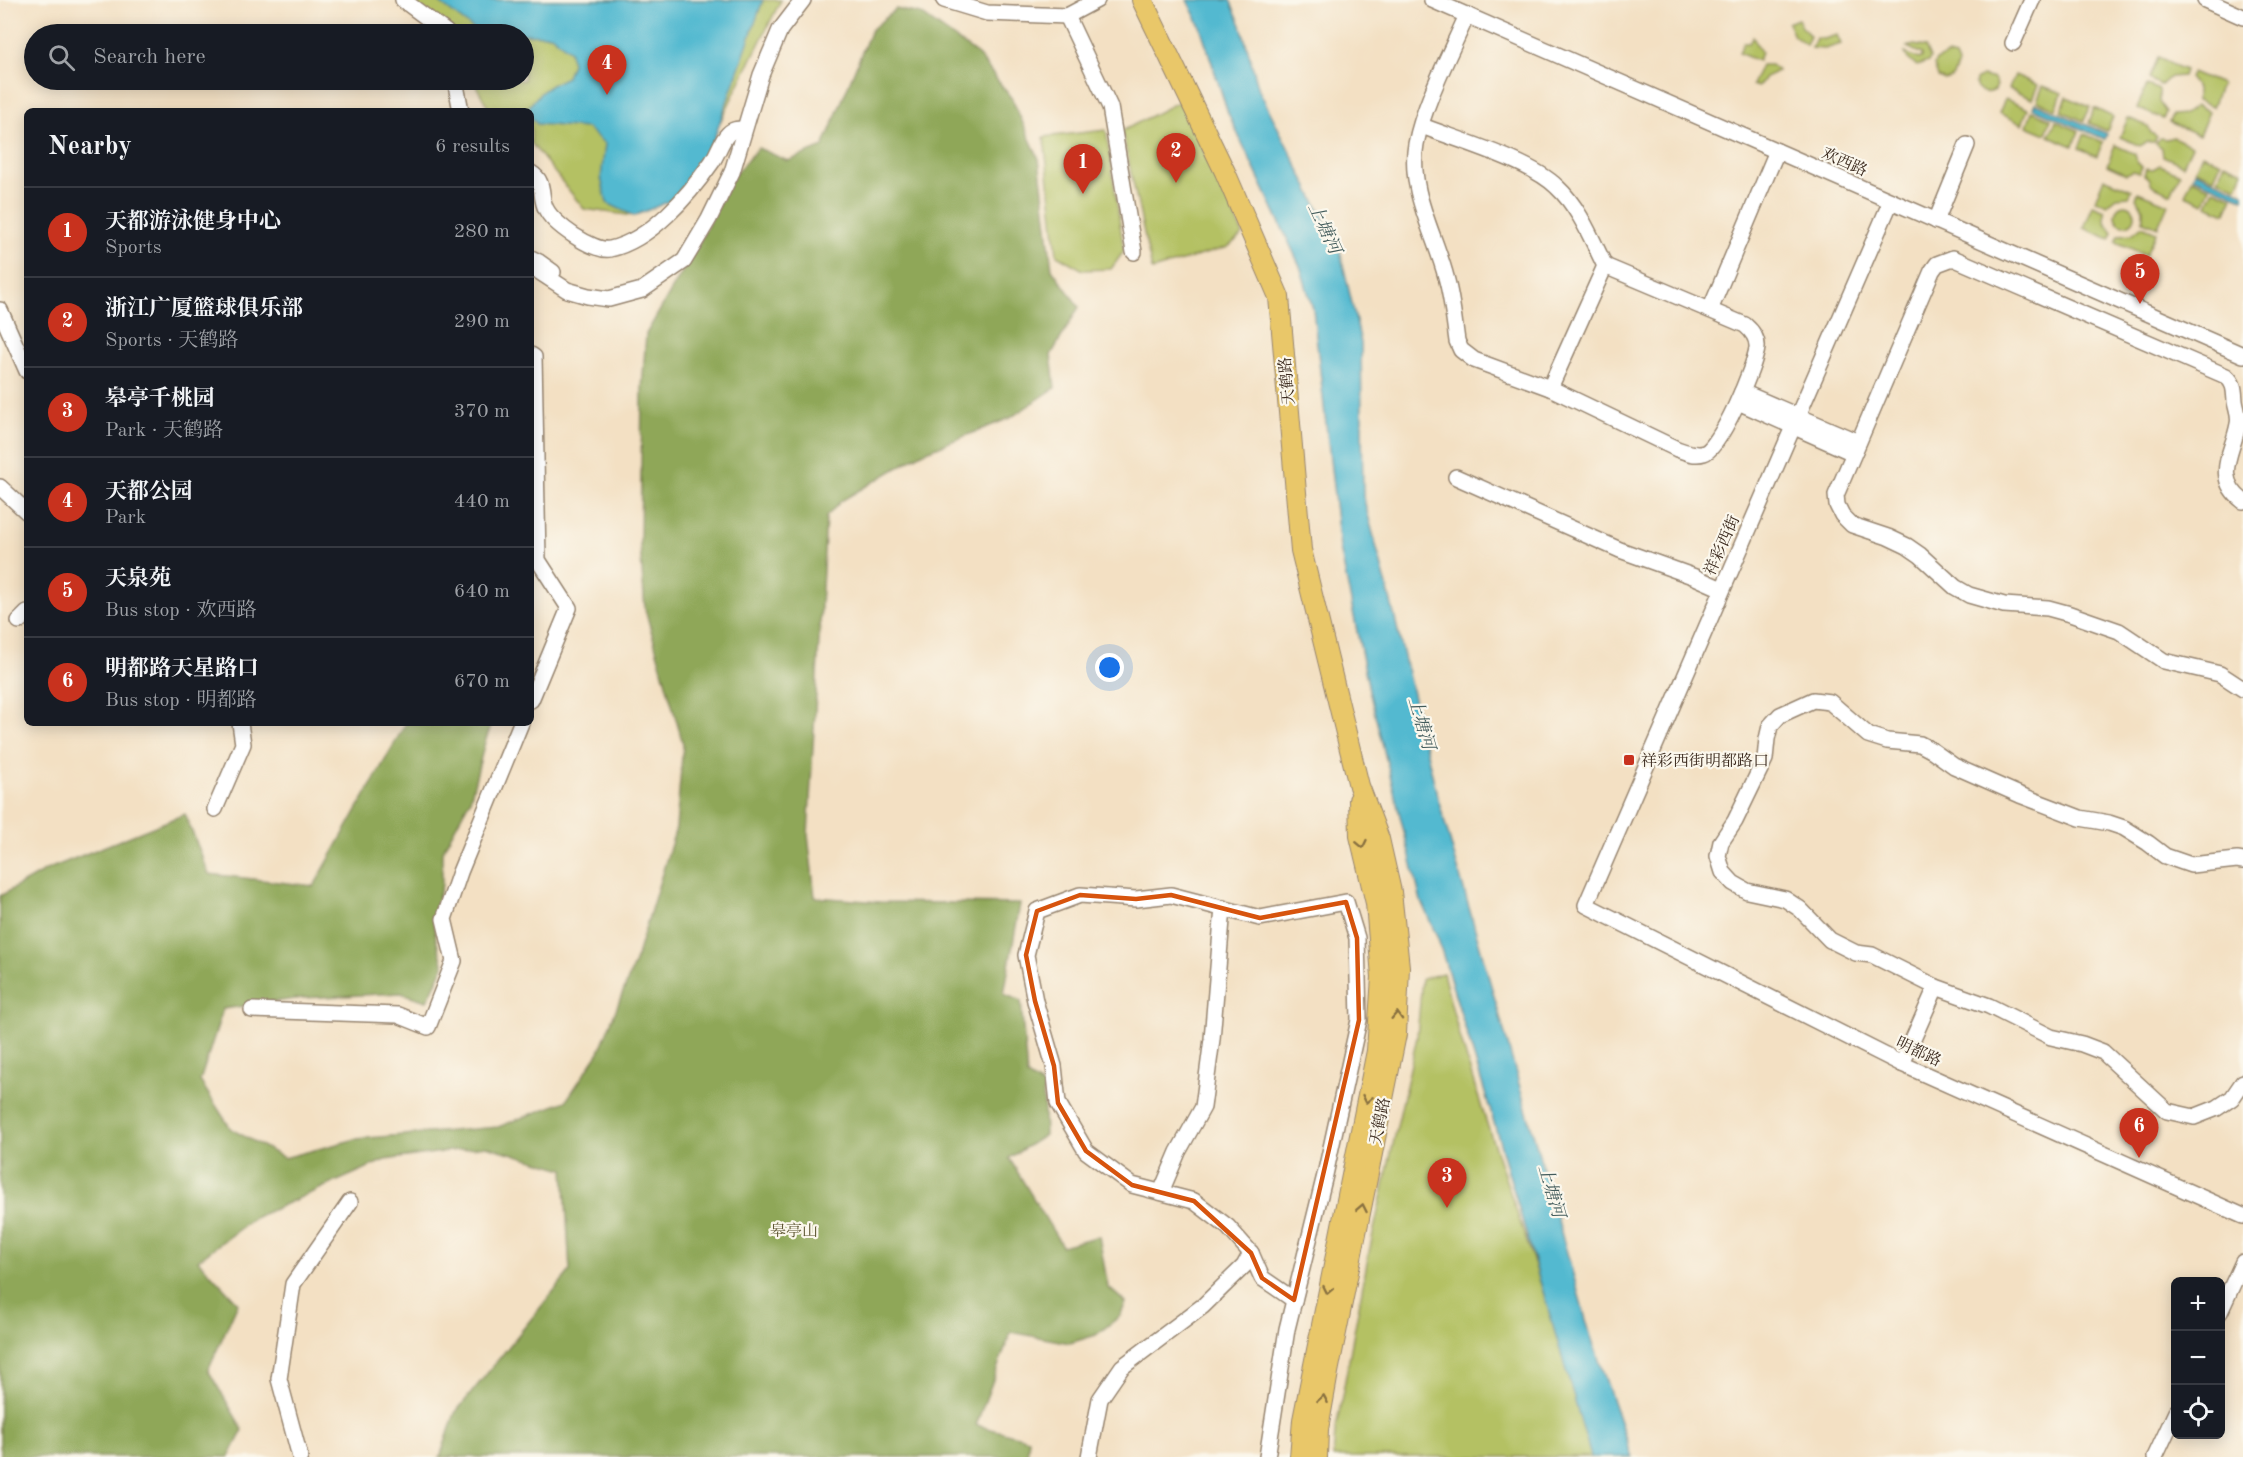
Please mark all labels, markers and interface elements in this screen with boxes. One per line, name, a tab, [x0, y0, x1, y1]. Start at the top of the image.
search box	[24, 24, 534, 90]
icon: search	[45, 41, 78, 74]
text: Search here	[93, 46, 206, 68]
pin: 4	[588, 46, 626, 95]
text: Nearby	[48, 134, 132, 160]
pin: 2	[1156, 134, 1196, 183]
text: 6 results	[435, 137, 510, 157]
pin: 1	[1064, 144, 1102, 194]
street label: 欢西路	[1819, 144, 1870, 180]
water label: 上塘河	[1305, 199, 1347, 259]
text: 天都游泳健身中心	[105, 211, 281, 233]
text: 1	[62, 222, 73, 242]
text: 280 m	[454, 222, 510, 242]
text: Sports	[105, 238, 162, 258]
pin: 5	[2120, 254, 2160, 304]
text: 浙江广厦篮球俱乐部	[105, 298, 303, 320]
text: 2	[62, 312, 73, 332]
text: 290 m	[454, 312, 510, 332]
text: Sports · 天鹤路	[105, 331, 238, 351]
street label: 天鹤路	[1276, 356, 1298, 406]
text: 皋亭千桃园	[105, 388, 215, 410]
text: 3	[62, 402, 73, 422]
text: 370 m	[454, 402, 510, 422]
text: Park · 天鹤路	[105, 421, 223, 441]
text: 天都公园	[105, 481, 193, 503]
text: 4	[62, 492, 73, 512]
text: 440 m	[454, 492, 510, 512]
text: Park	[105, 508, 146, 528]
street label: 祥彩西街	[1701, 513, 1743, 578]
text: 天泉苑	[105, 568, 171, 590]
text: 5	[62, 582, 73, 602]
text: 640 m	[454, 582, 510, 602]
text: Bus stop · 欢西路	[105, 601, 257, 621]
your location	[1095, 653, 1124, 682]
text: 明都路天星路口	[105, 658, 259, 680]
text: 6	[62, 672, 73, 692]
text: 670 m	[454, 672, 510, 692]
text: Bus stop · 明都路	[105, 691, 257, 711]
water label: 上塘河	[1405, 694, 1440, 755]
place label: 祥彩西街明都路口	[1641, 752, 1769, 770]
marker: 祥彩西街明都路口	[1622, 753, 1636, 767]
one-way arrow	[1355, 839, 1368, 849]
one-way arrow	[1390, 1012, 1403, 1021]
street label: 明都路	[1893, 1034, 1944, 1070]
one-way arrow	[1361, 1093, 1374, 1103]
street label: 天鹤路	[1367, 1096, 1393, 1146]
pin: 6	[2120, 1108, 2158, 1158]
pin: 3	[1428, 1158, 1466, 1208]
water label: 上塘河	[1535, 1162, 1570, 1223]
one-way arrow	[1355, 1203, 1368, 1213]
park label: 皋亭山	[770, 1222, 818, 1240]
map controls	[2171, 1277, 2225, 1439]
button: +	[2171, 1277, 2225, 1331]
one-way arrow	[1322, 1284, 1335, 1294]
button: −	[2171, 1331, 2225, 1385]
button: locate	[2171, 1385, 2225, 1439]
one-way arrow	[1317, 1394, 1329, 1404]

